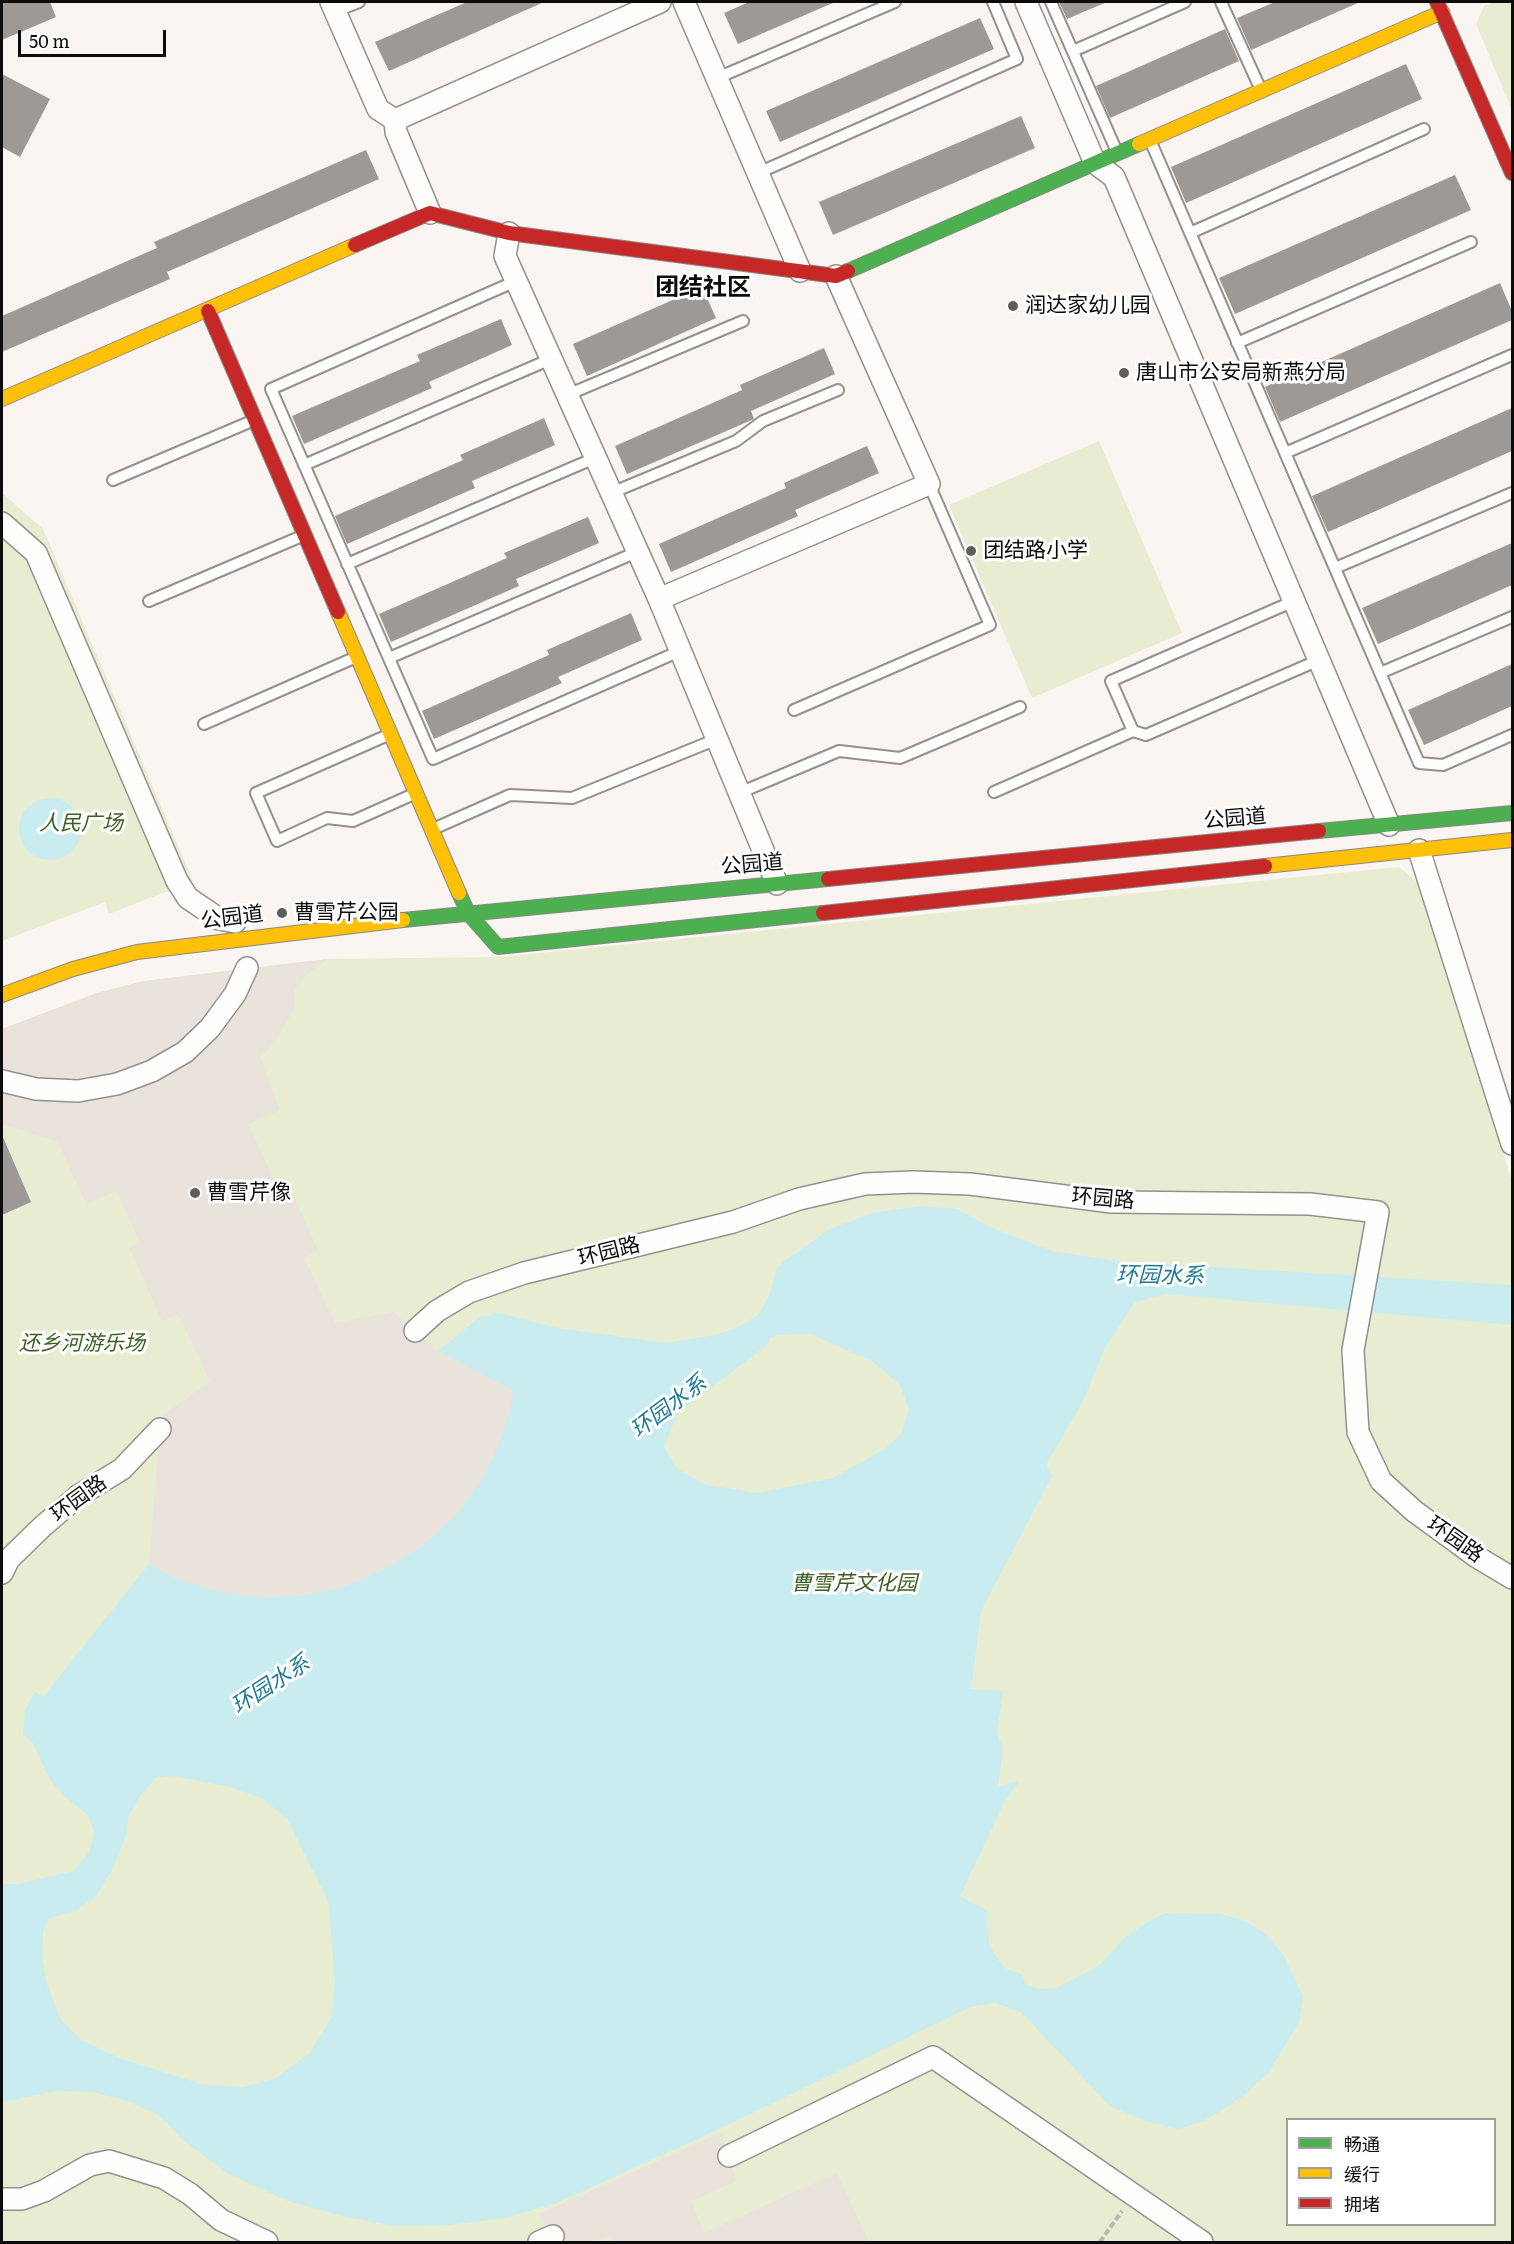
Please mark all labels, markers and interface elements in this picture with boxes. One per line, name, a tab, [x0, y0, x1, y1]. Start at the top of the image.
scale bar	[21, 18, 170, 56]
text: 50 m	[29, 27, 70, 54]
district label: 团结社区	[655, 274, 751, 302]
place label: 润达家幼儿园	[1025, 293, 1151, 319]
marker: 润达家幼儿园	[1006, 299, 1020, 313]
place label: 唐山市公安局新燕分局	[1136, 360, 1346, 386]
marker: 唐山市公安局新燕分局	[1117, 366, 1131, 380]
place label: 团结路小学	[983, 538, 1088, 564]
marker: 团结路小学	[964, 544, 978, 558]
street label: 公园道	[1203, 804, 1267, 834]
park label: 人民广场	[39, 811, 123, 837]
street label: 公园道	[720, 850, 784, 880]
place label: 曹雪芹公园	[294, 900, 399, 926]
street label: 公园道	[199, 902, 265, 934]
marker: 曹雪芹公园	[275, 906, 289, 920]
place label: 曹雪芹像	[207, 1180, 291, 1206]
street label: 环园路	[1071, 1184, 1135, 1214]
marker: 曹雪芹像	[188, 1186, 202, 1200]
street label: 环园路	[575, 1232, 643, 1272]
water label: 环园水系	[1116, 1262, 1204, 1290]
park label: 还乡河游乐场	[19, 1331, 145, 1357]
water label: 环园水系	[626, 1370, 712, 1444]
street label: 环园路	[46, 1470, 112, 1528]
street label: 环园路	[1422, 1512, 1488, 1568]
park label: 曹雪芹文化园	[791, 1571, 917, 1597]
water label: 环园水系	[227, 1650, 315, 1720]
legend	[1286, 2118, 1496, 2226]
text: 畅通	[1344, 2130, 1380, 2157]
text: 缓行	[1344, 2160, 1380, 2187]
text: 拥堵	[1344, 2190, 1380, 2217]

